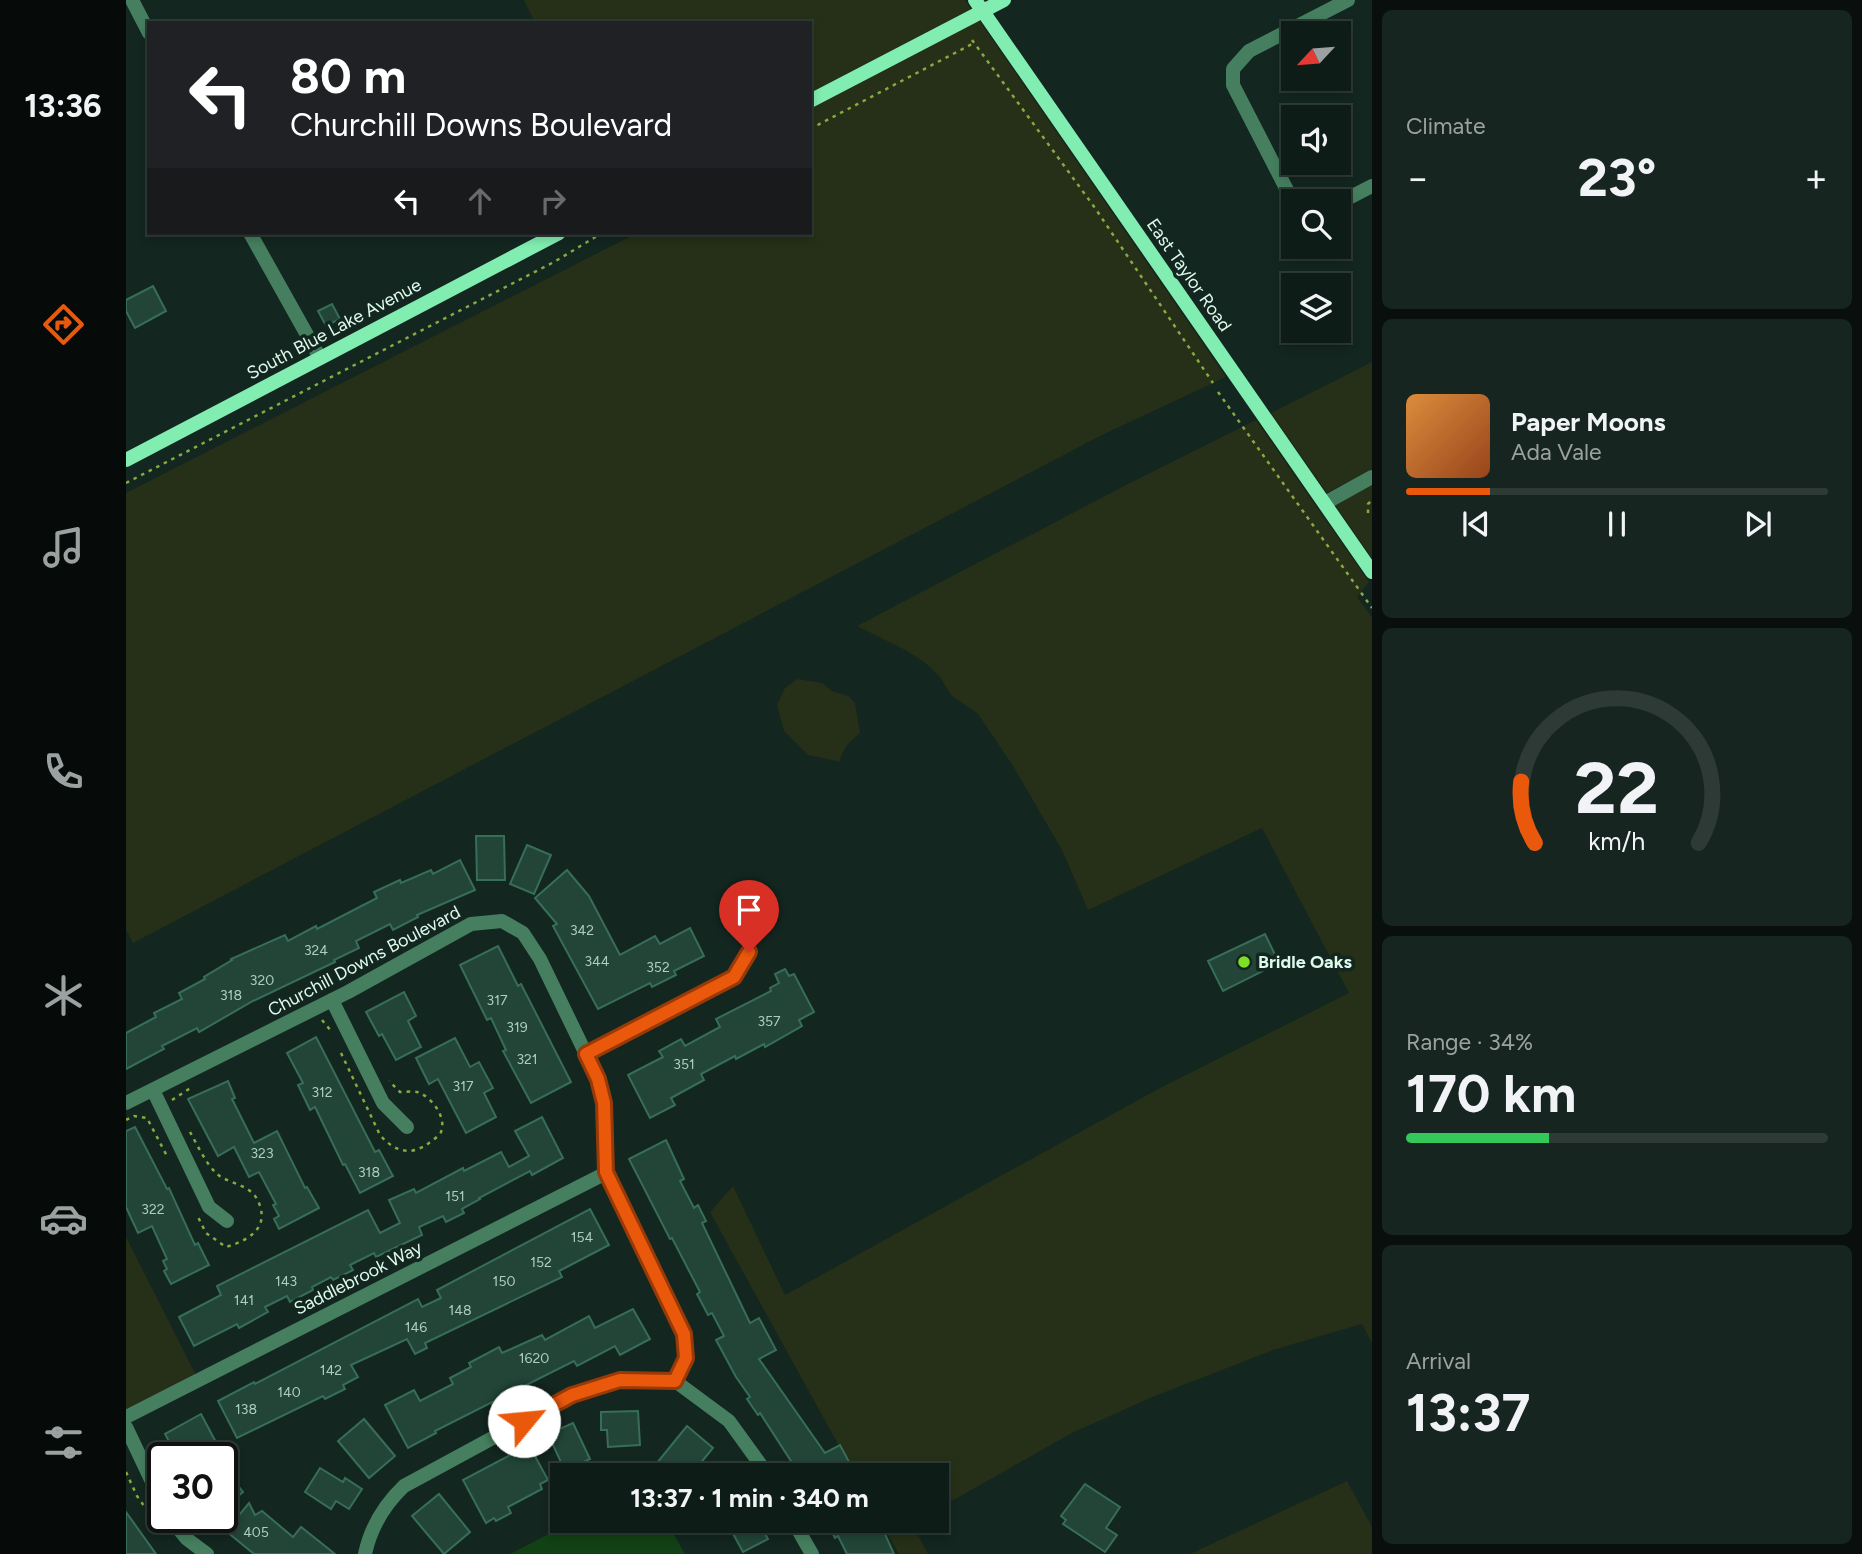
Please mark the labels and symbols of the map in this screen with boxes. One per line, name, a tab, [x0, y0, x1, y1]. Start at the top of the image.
north arrow	[1281, 21, 1351, 91]
street label: East Taylor Road	[1142, 214, 1236, 336]
street label: South Blue Lake Avenue	[243, 274, 425, 384]
pin	[719, 880, 779, 952]
street label: Churchill Downs Boulevard	[264, 901, 464, 1021]
house number: 342	[570, 922, 594, 939]
house number: 324	[304, 942, 328, 959]
place label: Bridle Oaks	[1258, 951, 1352, 973]
house number: 344	[584, 953, 610, 970]
marker: Bridle Oaks	[1236, 954, 1252, 970]
house number: 352	[646, 959, 670, 976]
house number: 320	[250, 972, 274, 989]
house number: 318	[220, 987, 242, 1004]
house number: 317	[487, 992, 508, 1009]
house number: 357	[757, 1013, 781, 1030]
house number: 319	[506, 1019, 528, 1036]
house number: 321	[516, 1051, 538, 1068]
house number: 351	[673, 1056, 695, 1073]
house number: 317	[453, 1078, 474, 1095]
house number: 312	[311, 1084, 333, 1101]
house number: 323	[250, 1145, 274, 1162]
house number: 318	[358, 1164, 380, 1181]
house number: 151	[445, 1188, 465, 1205]
house number: 322	[141, 1201, 165, 1218]
house number: 154	[571, 1229, 594, 1246]
street label: Saddlebrook Way	[290, 1236, 426, 1320]
house number: 152	[530, 1254, 552, 1271]
house number: 143	[275, 1273, 297, 1290]
house number: 150	[493, 1273, 515, 1290]
house number: 141	[234, 1292, 254, 1309]
house number: 148	[448, 1302, 472, 1319]
house number: 146	[405, 1319, 427, 1336]
house number: 1620	[519, 1350, 549, 1367]
house number: 142	[320, 1362, 342, 1379]
house number: 140	[277, 1384, 301, 1401]
position arrow	[487, 1384, 561, 1458]
house number: 138	[235, 1401, 257, 1418]
speed limit sign: 30	[147, 1442, 238, 1533]
house number: 405	[243, 1524, 269, 1541]

